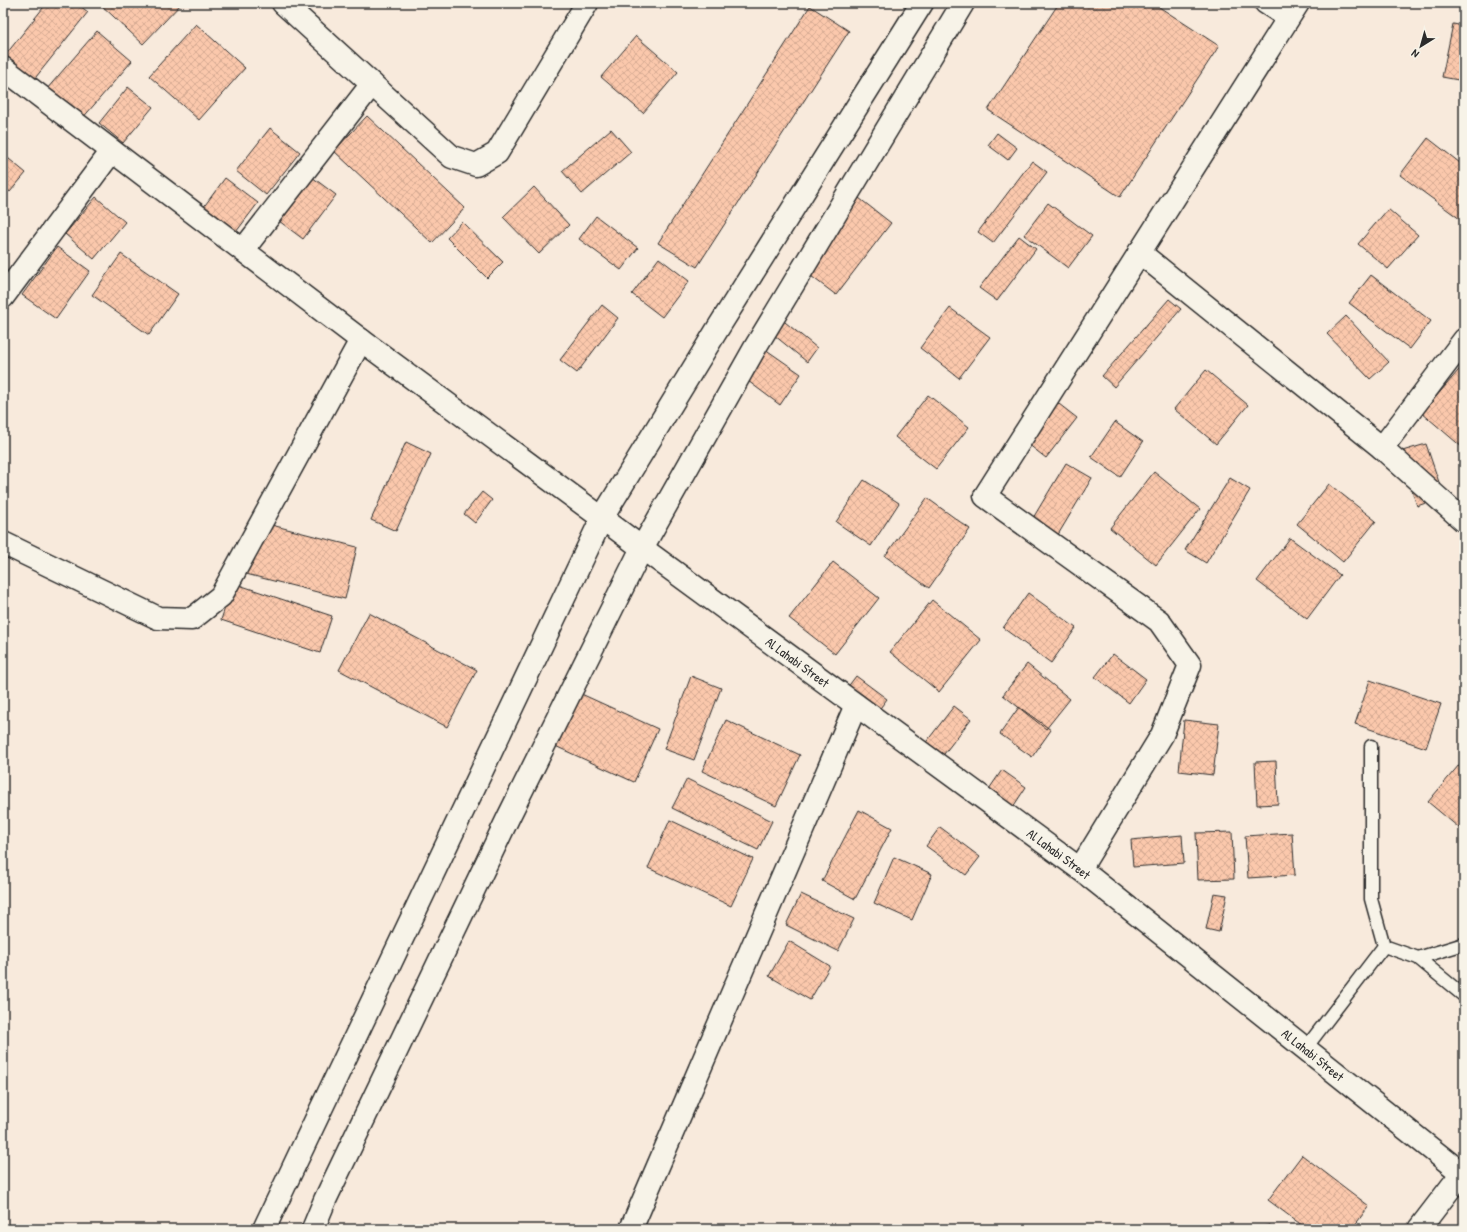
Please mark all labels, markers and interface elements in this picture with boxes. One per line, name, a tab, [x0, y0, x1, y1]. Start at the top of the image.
north arrow	[1401, 26, 1441, 66]
text: N	[1408, 47, 1422, 61]
street label: Al Lahabi Street	[762, 633, 834, 692]
street label: Al Lahabi Street	[1023, 824, 1095, 883]
street label: Al Lahabi Street	[1278, 1024, 1348, 1085]

